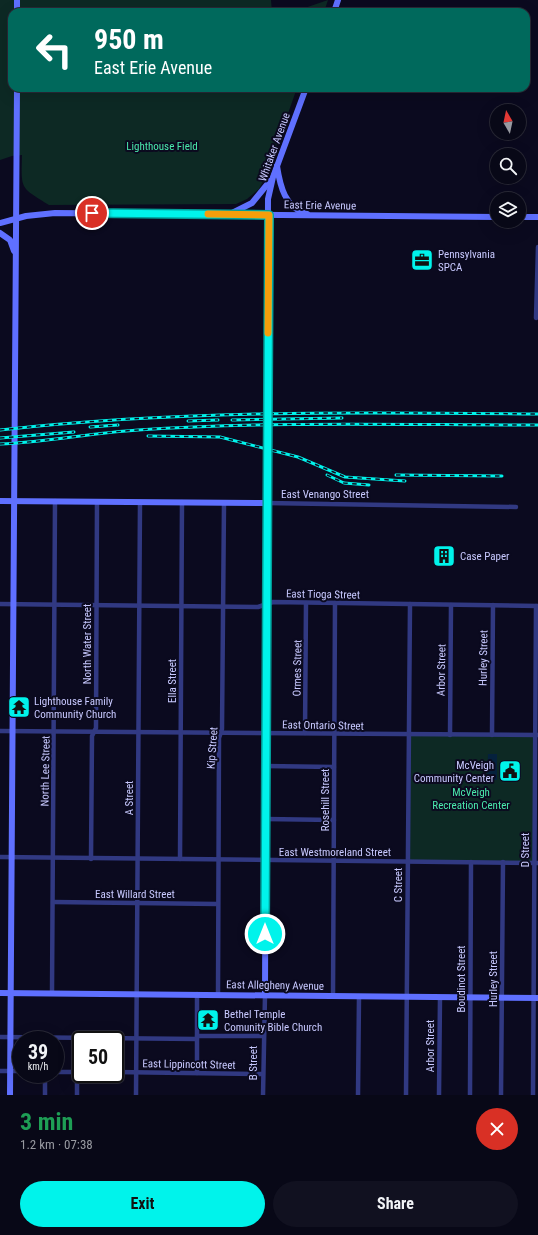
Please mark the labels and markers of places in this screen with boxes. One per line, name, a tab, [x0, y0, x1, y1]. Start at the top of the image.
pin	[75, 196, 109, 230]
office icon: Pennsylvania SPCA	[409, 247, 435, 273]
place label: Pennsylvania SPCA	[438, 248, 495, 274]
building icon: Case Paper	[431, 543, 457, 569]
place label: Case Paper	[460, 550, 510, 563]
temple icon: Lighthouse Family Community Church	[6, 694, 32, 720]
place label: Lighthouse Family Community Church	[34, 695, 116, 721]
public building icon: McVeigh Community Center	[497, 758, 523, 784]
place label: McVeigh Community Center	[414, 759, 495, 785]
temple icon: Bethel Temple Comunity Bible Church	[195, 1007, 221, 1033]
place label: Bethel Temple Comunity Bible Church	[224, 1008, 322, 1034]

